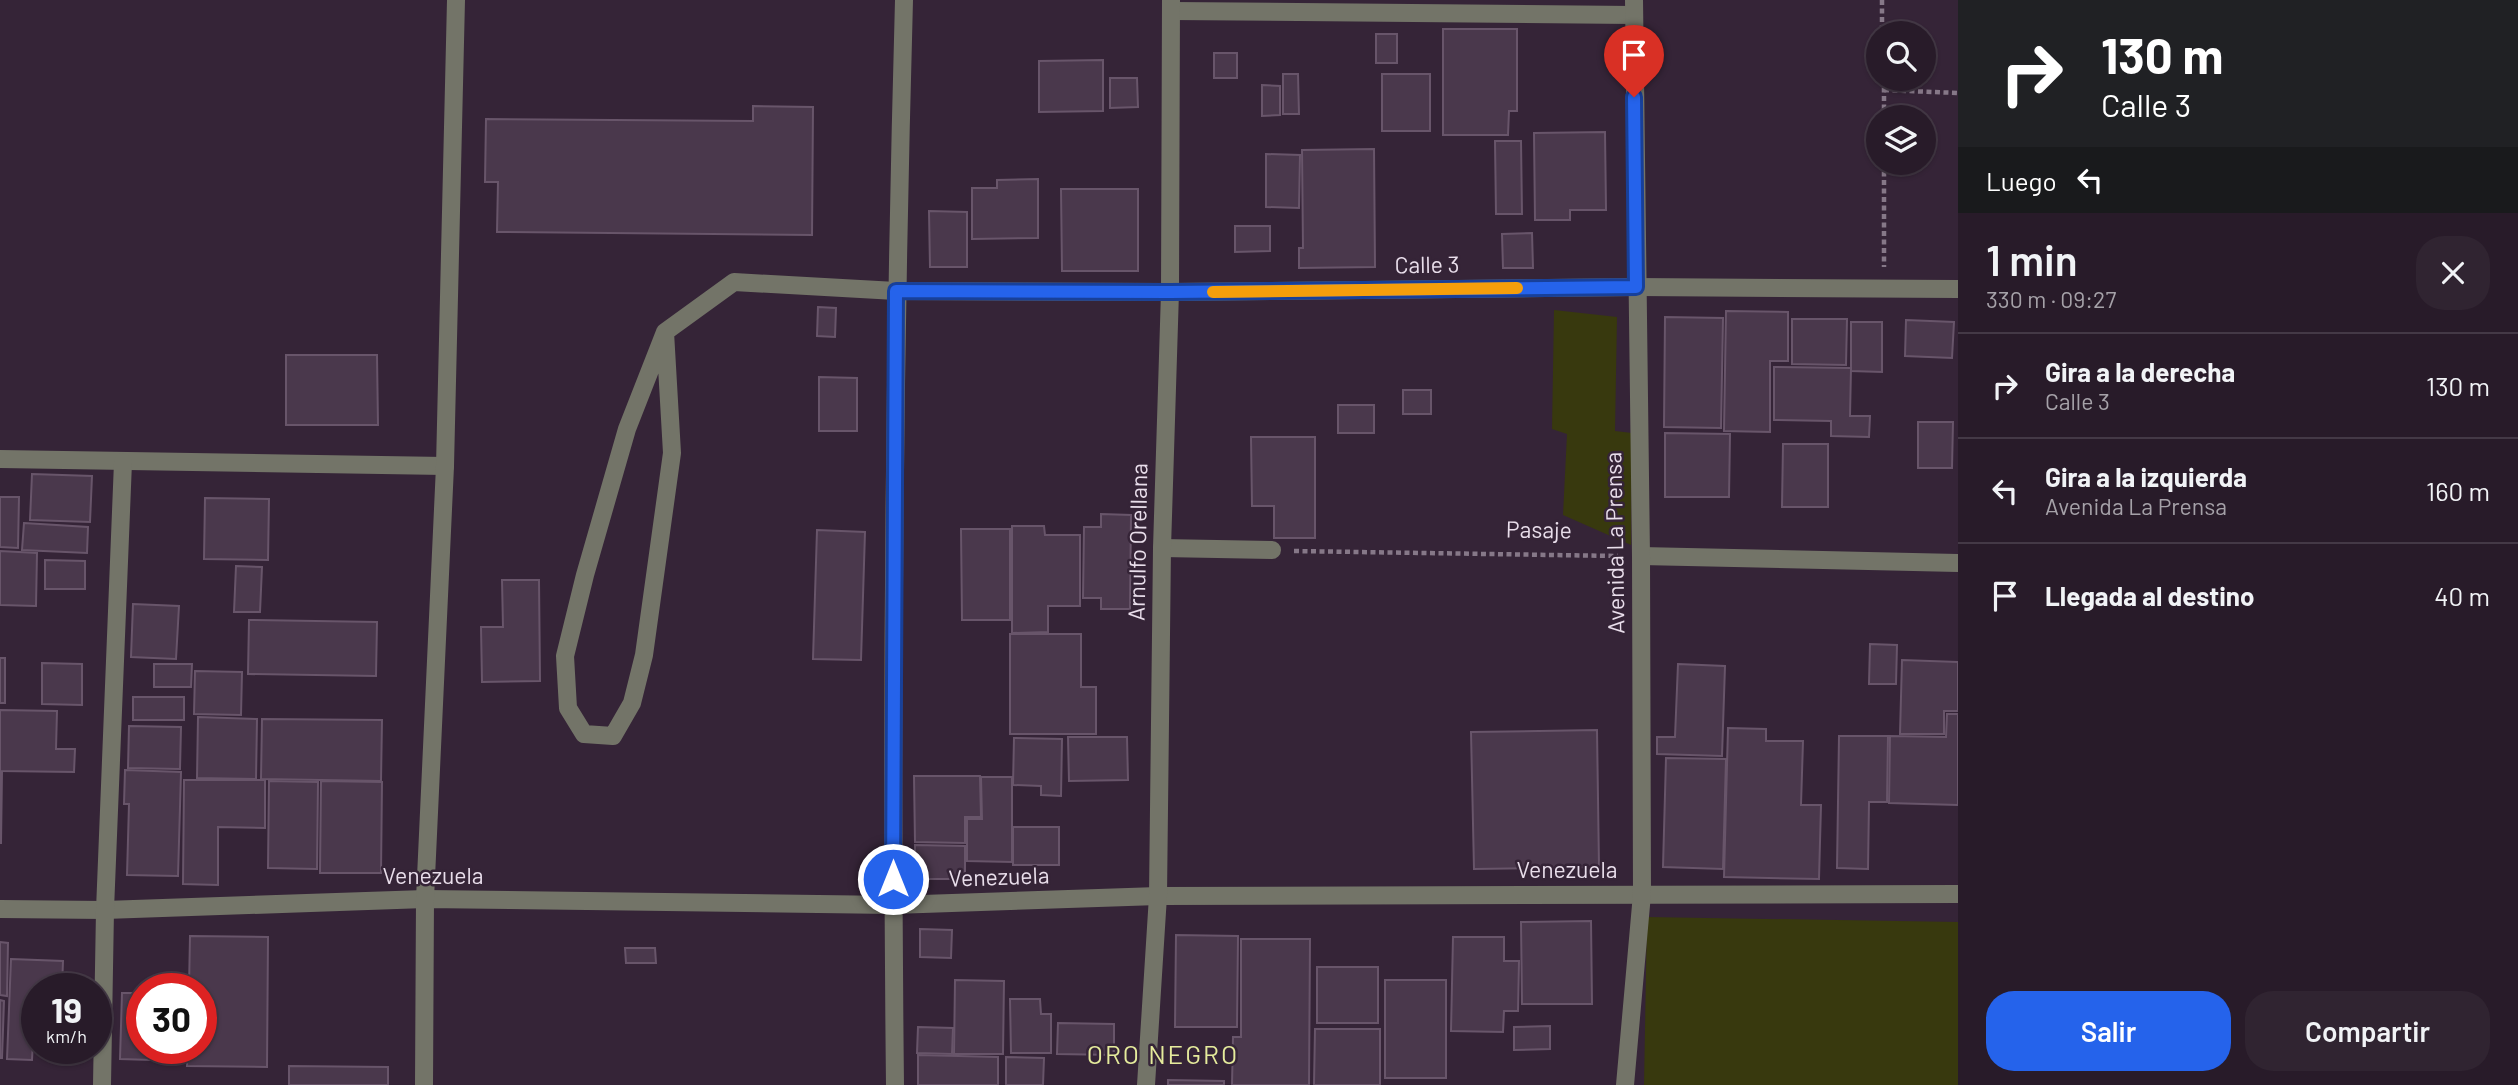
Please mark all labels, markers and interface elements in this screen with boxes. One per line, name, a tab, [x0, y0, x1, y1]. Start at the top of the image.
map controls	[1866, 21, 1936, 175]
button: search	[1866, 21, 1936, 91]
pin	[1604, 25, 1664, 97]
text: 130 m	[2101, 25, 2223, 84]
icon: right	[1986, 28, 2077, 119]
icon: arrive	[1615, 36, 1653, 74]
text: Calle 3	[2101, 85, 2191, 123]
button: layers	[1866, 105, 1936, 175]
icon: left	[2071, 161, 2109, 199]
text: Luego	[1986, 165, 2057, 196]
text: 1 min	[1986, 234, 2078, 284]
button: close	[2416, 236, 2490, 310]
street label: Calle 3	[1394, 249, 1460, 279]
text: 330 m · 09:27	[1986, 285, 2116, 313]
text: Gira a la derecha	[2045, 356, 2235, 387]
icon: right	[1986, 367, 2024, 405]
text: 130 m	[2426, 370, 2490, 401]
text: Calle 3	[2045, 387, 2110, 415]
street label: Avenida La Prensa	[1598, 452, 1630, 634]
text: Gira a la izquierda	[2045, 461, 2247, 492]
street label: Arnulfo Orellana	[1122, 463, 1152, 621]
icon: left	[1986, 472, 2024, 510]
text: 160 m	[2426, 475, 2490, 506]
text: Avenida La Prensa	[2045, 492, 2227, 520]
street label: Pasaje	[1506, 514, 1572, 544]
icon: arrive	[1986, 577, 2024, 615]
text: Llegada al destino	[2045, 580, 2254, 611]
text: 40 m	[2434, 580, 2490, 611]
position arrow	[856, 842, 930, 916]
street label: Venezuela	[1516, 855, 1618, 883]
street label: Venezuela	[948, 860, 1050, 892]
street label: Venezuela	[382, 861, 484, 889]
speed limit sign: 30	[126, 973, 217, 1064]
text: 19	[51, 988, 82, 1030]
button: Salir	[1986, 991, 2231, 1071]
button: Compartir	[2245, 991, 2490, 1071]
text: km/h	[46, 1025, 87, 1047]
district label: ORO NEGRO	[1087, 1038, 1239, 1069]

